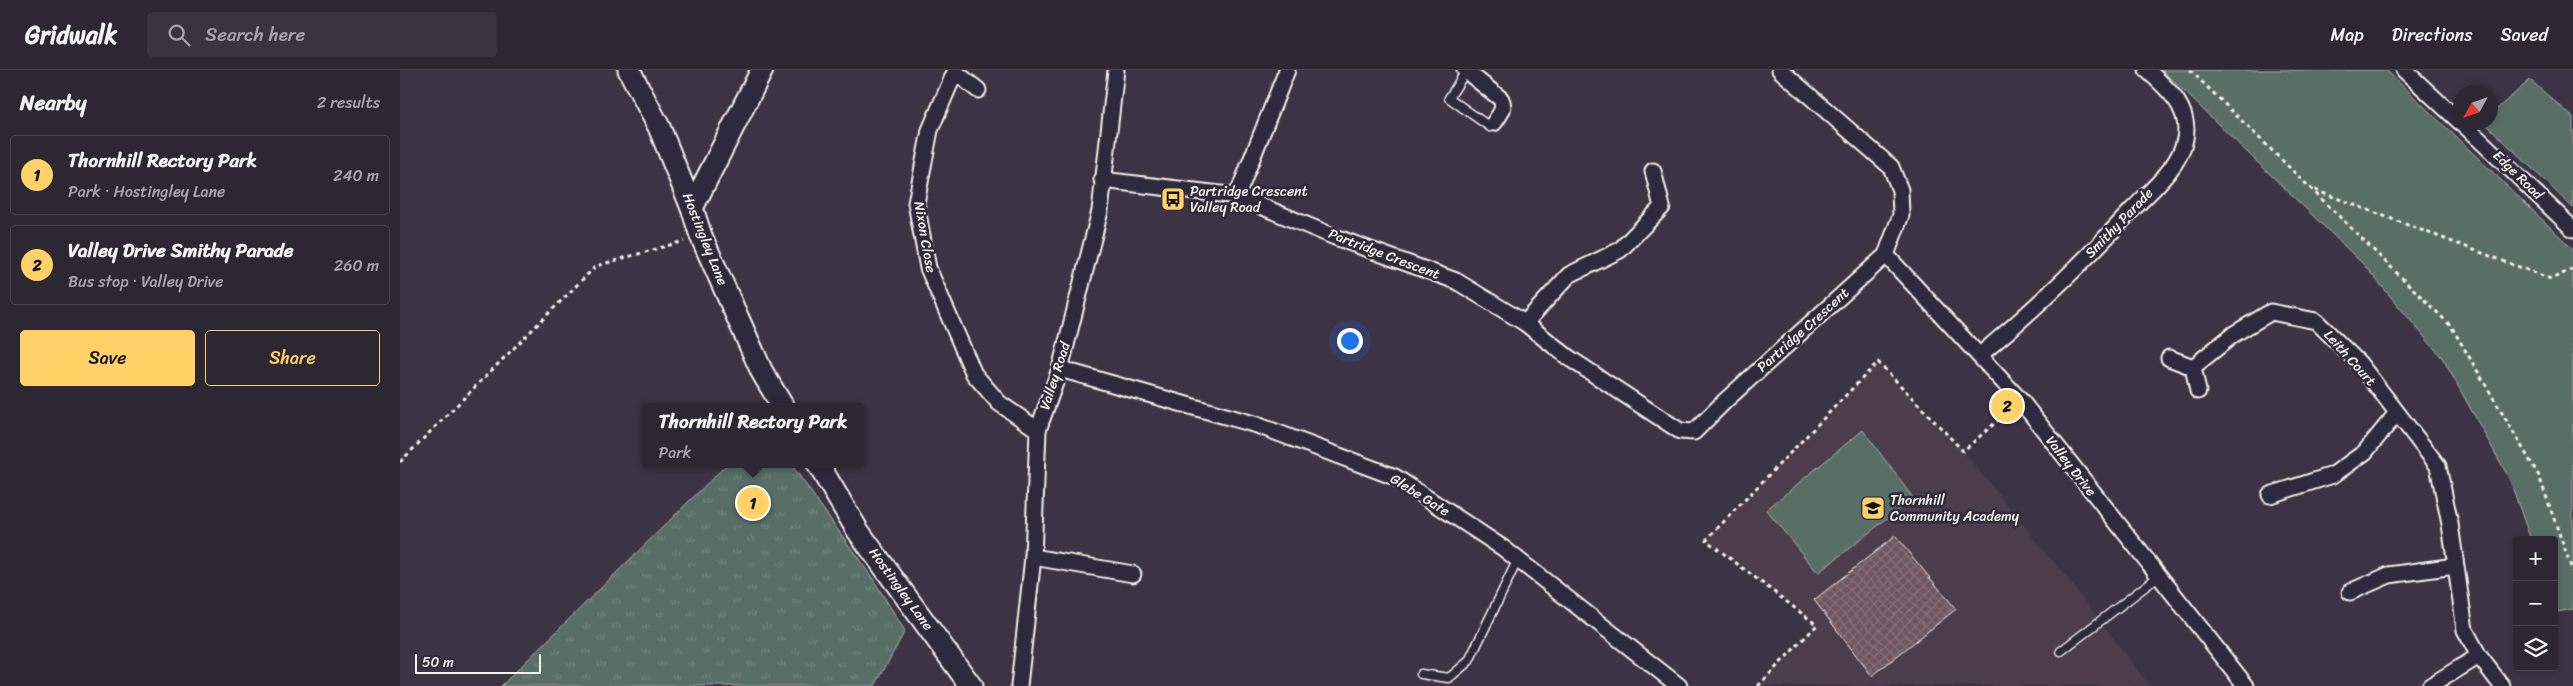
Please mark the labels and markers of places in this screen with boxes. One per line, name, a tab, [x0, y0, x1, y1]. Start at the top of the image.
place label: Partridge Crescent Valley Road	[1190, 179, 1308, 220]
bus stop icon: Partridge Crescent Valley Road	[1160, 186, 1186, 212]
pin: 2	[1991, 387, 2023, 425]
pin: 1	[737, 484, 769, 522]
place label: Thornhill Community Academy	[1890, 488, 2020, 529]
school or university icon: Thornhill Community Academy	[1860, 495, 1886, 521]

